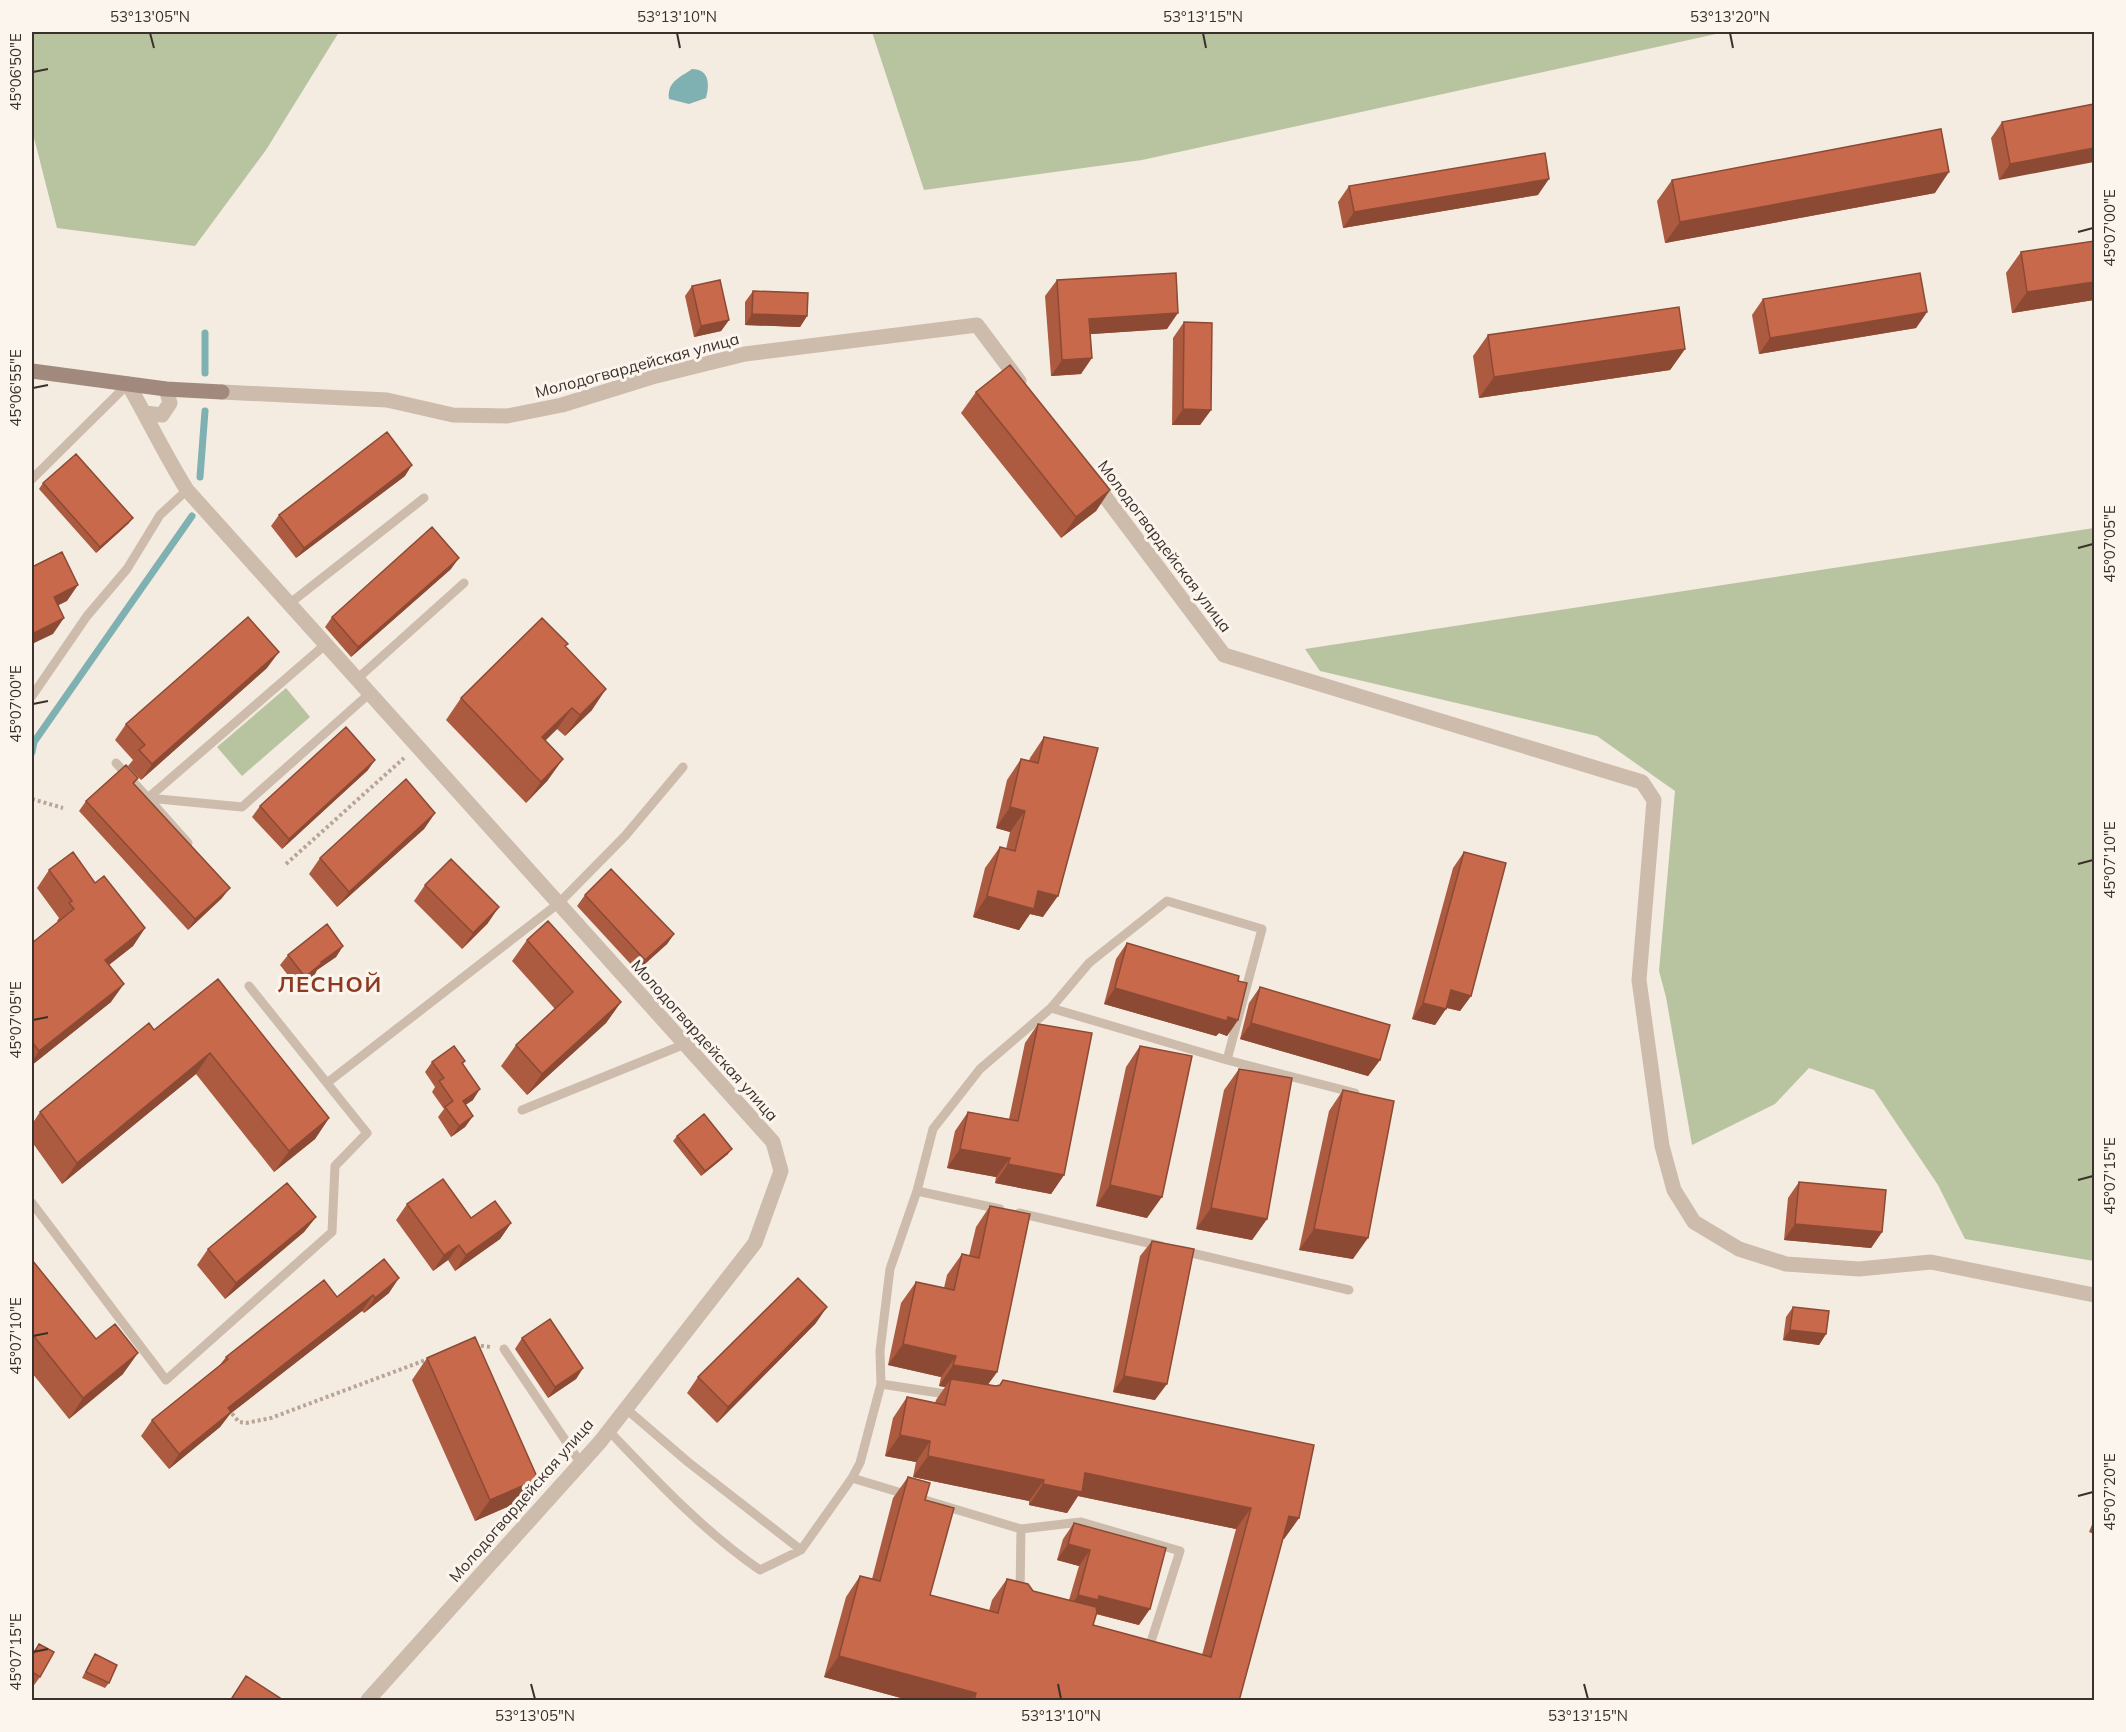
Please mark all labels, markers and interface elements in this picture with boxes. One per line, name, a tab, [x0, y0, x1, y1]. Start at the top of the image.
text: 53°13'05"N	[110, 7, 190, 26]
text: 53°13'10"N	[637, 7, 717, 26]
text: 53°13'15"N	[1163, 7, 1243, 26]
text: 53°13'20"N	[1690, 7, 1770, 26]
text: 45°06'50"E	[6, 33, 25, 111]
text: 45°07'00"E	[2100, 189, 2119, 267]
street label: Молодогвардейская улица	[533, 328, 741, 402]
text: 45°06'55"E	[6, 349, 25, 427]
street label: Молодогвардейская улица	[1094, 456, 1236, 636]
text: 45°07'05"E	[2100, 505, 2119, 583]
text: 45°07'00"E	[6, 665, 25, 743]
text: 45°07'10"E	[2100, 821, 2119, 899]
street label: Молодогвардейская улица	[627, 955, 783, 1125]
district label: ЛЕСНОЙ	[277, 970, 383, 998]
text: 45°07'05"E	[6, 981, 25, 1059]
text: 45°07'15"E	[2100, 1137, 2119, 1215]
text: 45°07'10"E	[6, 1297, 25, 1375]
street label: Молодогвардейская улица	[444, 1414, 598, 1586]
text: 45°07'20"E	[2100, 1453, 2119, 1531]
text: 45°07'15"E	[6, 1613, 25, 1691]
text: 53°13'05"N	[495, 1706, 575, 1725]
text: 53°13'10"N	[1021, 1706, 1101, 1725]
text: 53°13'15"N	[1548, 1706, 1628, 1725]

